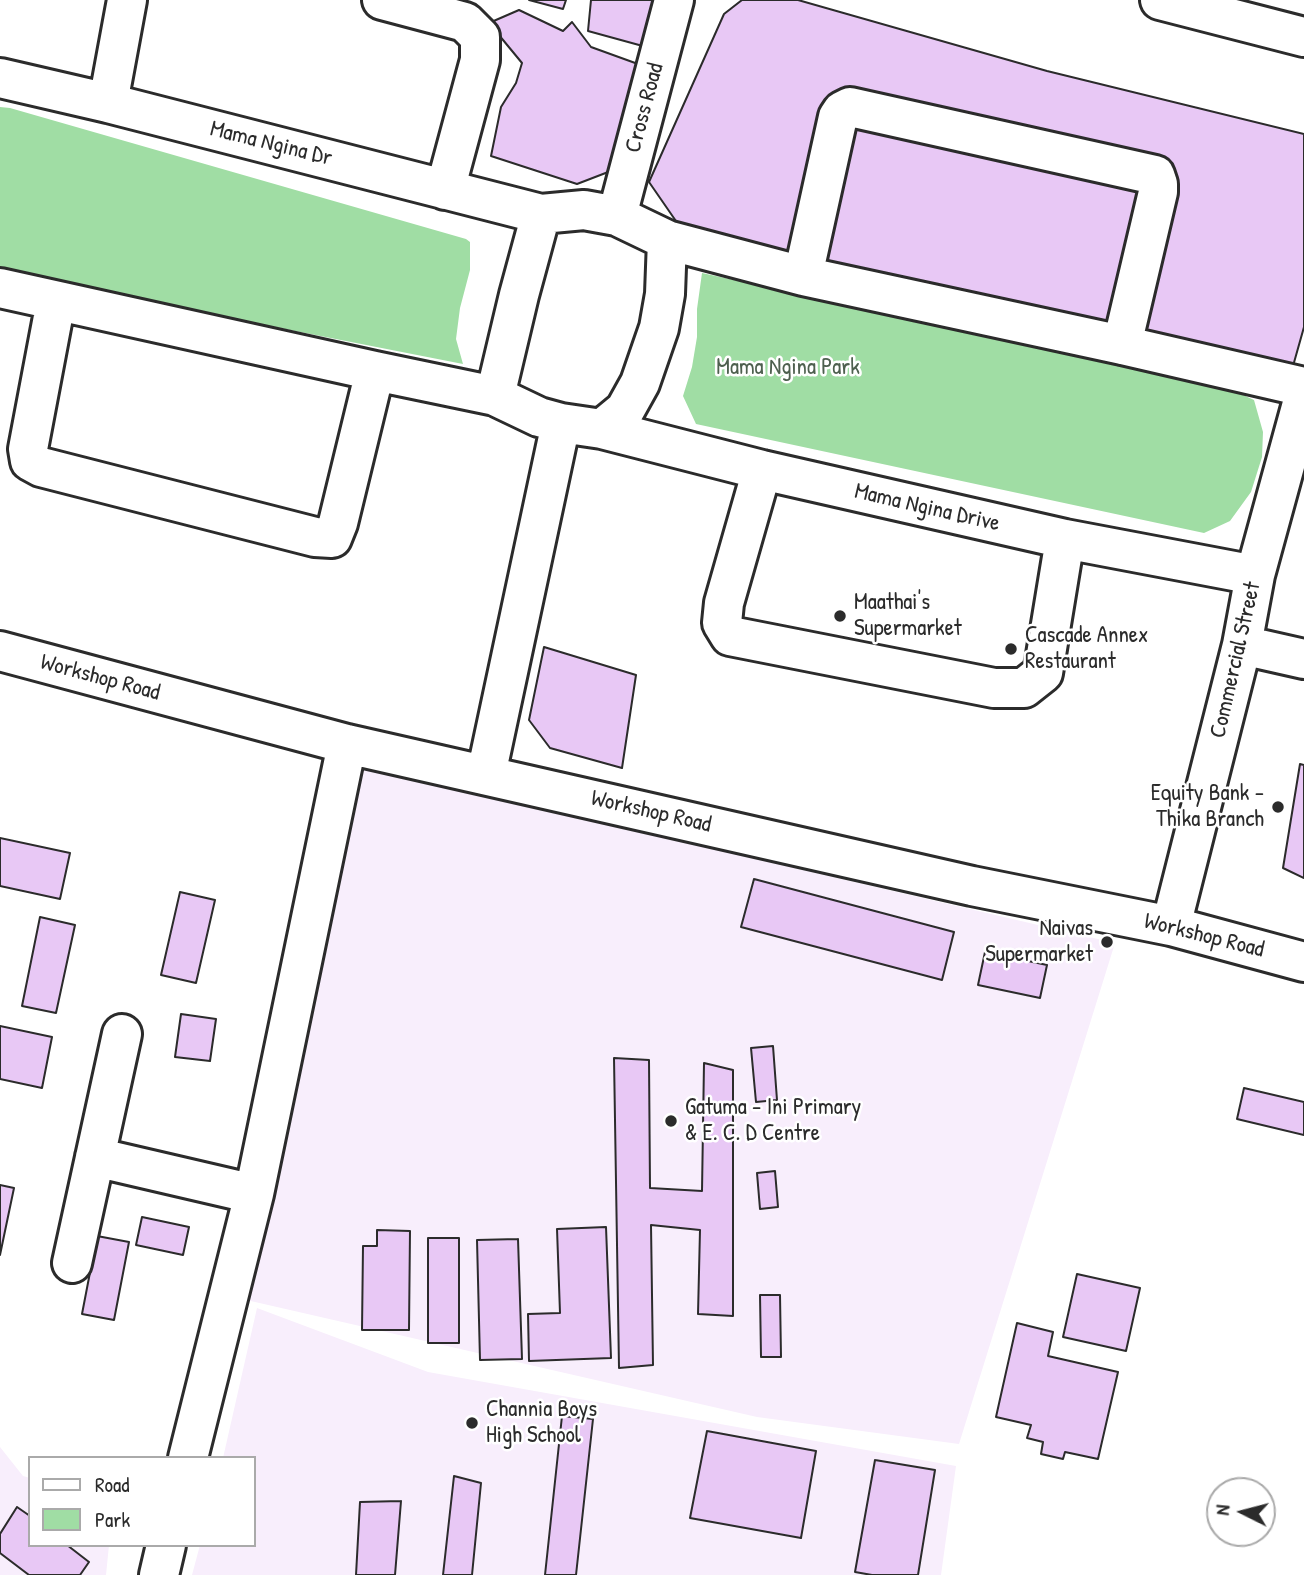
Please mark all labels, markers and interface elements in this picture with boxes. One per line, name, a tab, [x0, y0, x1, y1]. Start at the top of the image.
street label: Cross Road	[620, 60, 670, 156]
street label: Mama Ngina Dr	[207, 116, 335, 172]
park label: Mama Ngina Park	[716, 354, 860, 382]
street label: Mama Ngina Drive	[852, 478, 1002, 538]
street label: Commercial Street	[1205, 579, 1267, 741]
place label: Maathai's Supermarket	[854, 589, 962, 643]
marker: Maathai's Supermarket	[832, 608, 848, 624]
place label: Cascade Annex Restaurant	[1025, 622, 1148, 676]
marker: Cascade Annex Restaurant	[1003, 641, 1019, 657]
street label: Workshop Road	[37, 649, 163, 707]
place label: Equity Bank - Thika Branch	[1151, 780, 1264, 834]
street label: Workshop Road	[588, 785, 714, 839]
marker: Equity Bank - Thika Branch	[1270, 799, 1286, 815]
street label: Workshop Road	[1141, 908, 1267, 964]
place label: Naivas Supermarket	[985, 915, 1093, 969]
marker: Naivas Supermarket	[1099, 934, 1115, 950]
place label: Gatuma - Ini Primary & E. C. D Centre	[685, 1094, 861, 1148]
marker: Gatuma - Ini Primary & E. C. D Centre	[663, 1113, 679, 1129]
place label: Channia Boys High School	[486, 1396, 597, 1450]
marker: Channia Boys High School	[464, 1415, 480, 1431]
legend	[28, 1456, 256, 1547]
text: Road	[95, 1470, 129, 1499]
north arrow	[1206, 1477, 1276, 1547]
text: N	[1209, 1504, 1236, 1516]
text: Park	[95, 1505, 130, 1534]

